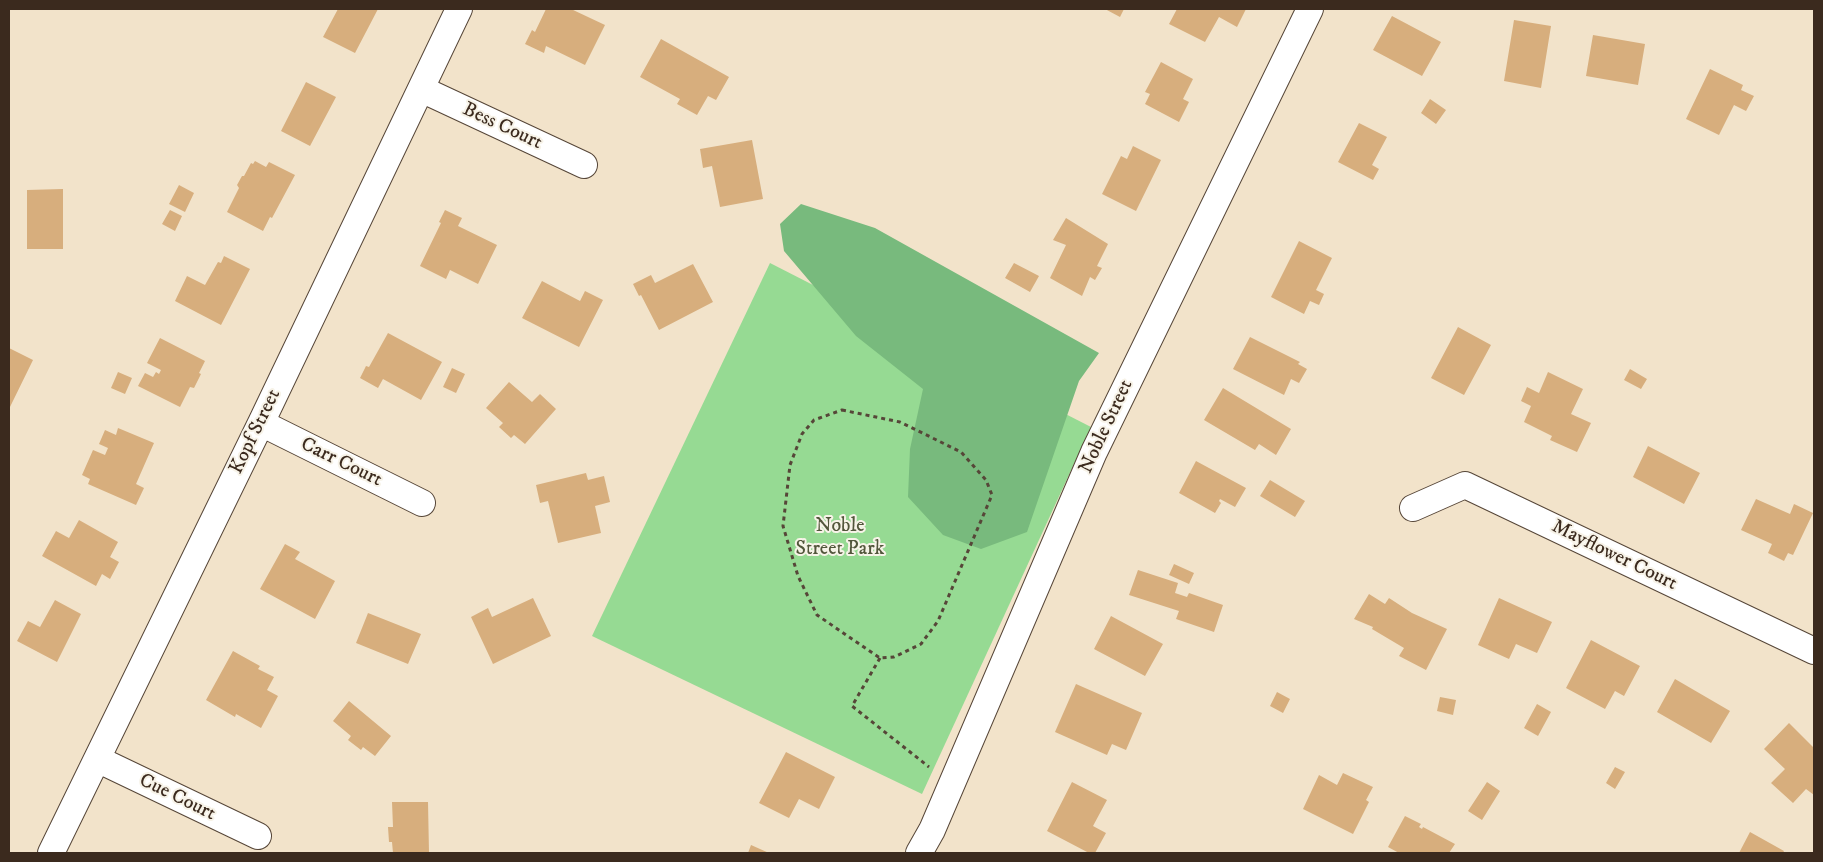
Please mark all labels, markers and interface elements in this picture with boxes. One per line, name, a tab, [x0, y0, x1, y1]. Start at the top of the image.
street label: Bess Court	[458, 98, 546, 156]
street label: Noble Street	[1075, 376, 1139, 478]
street label: Kopf Street	[225, 386, 287, 478]
street label: Carr Court	[296, 433, 386, 493]
park label: Noble Street Park	[796, 515, 884, 562]
street label: Mayflower Court	[1547, 515, 1681, 597]
street label: Cue Court	[135, 769, 219, 827]

